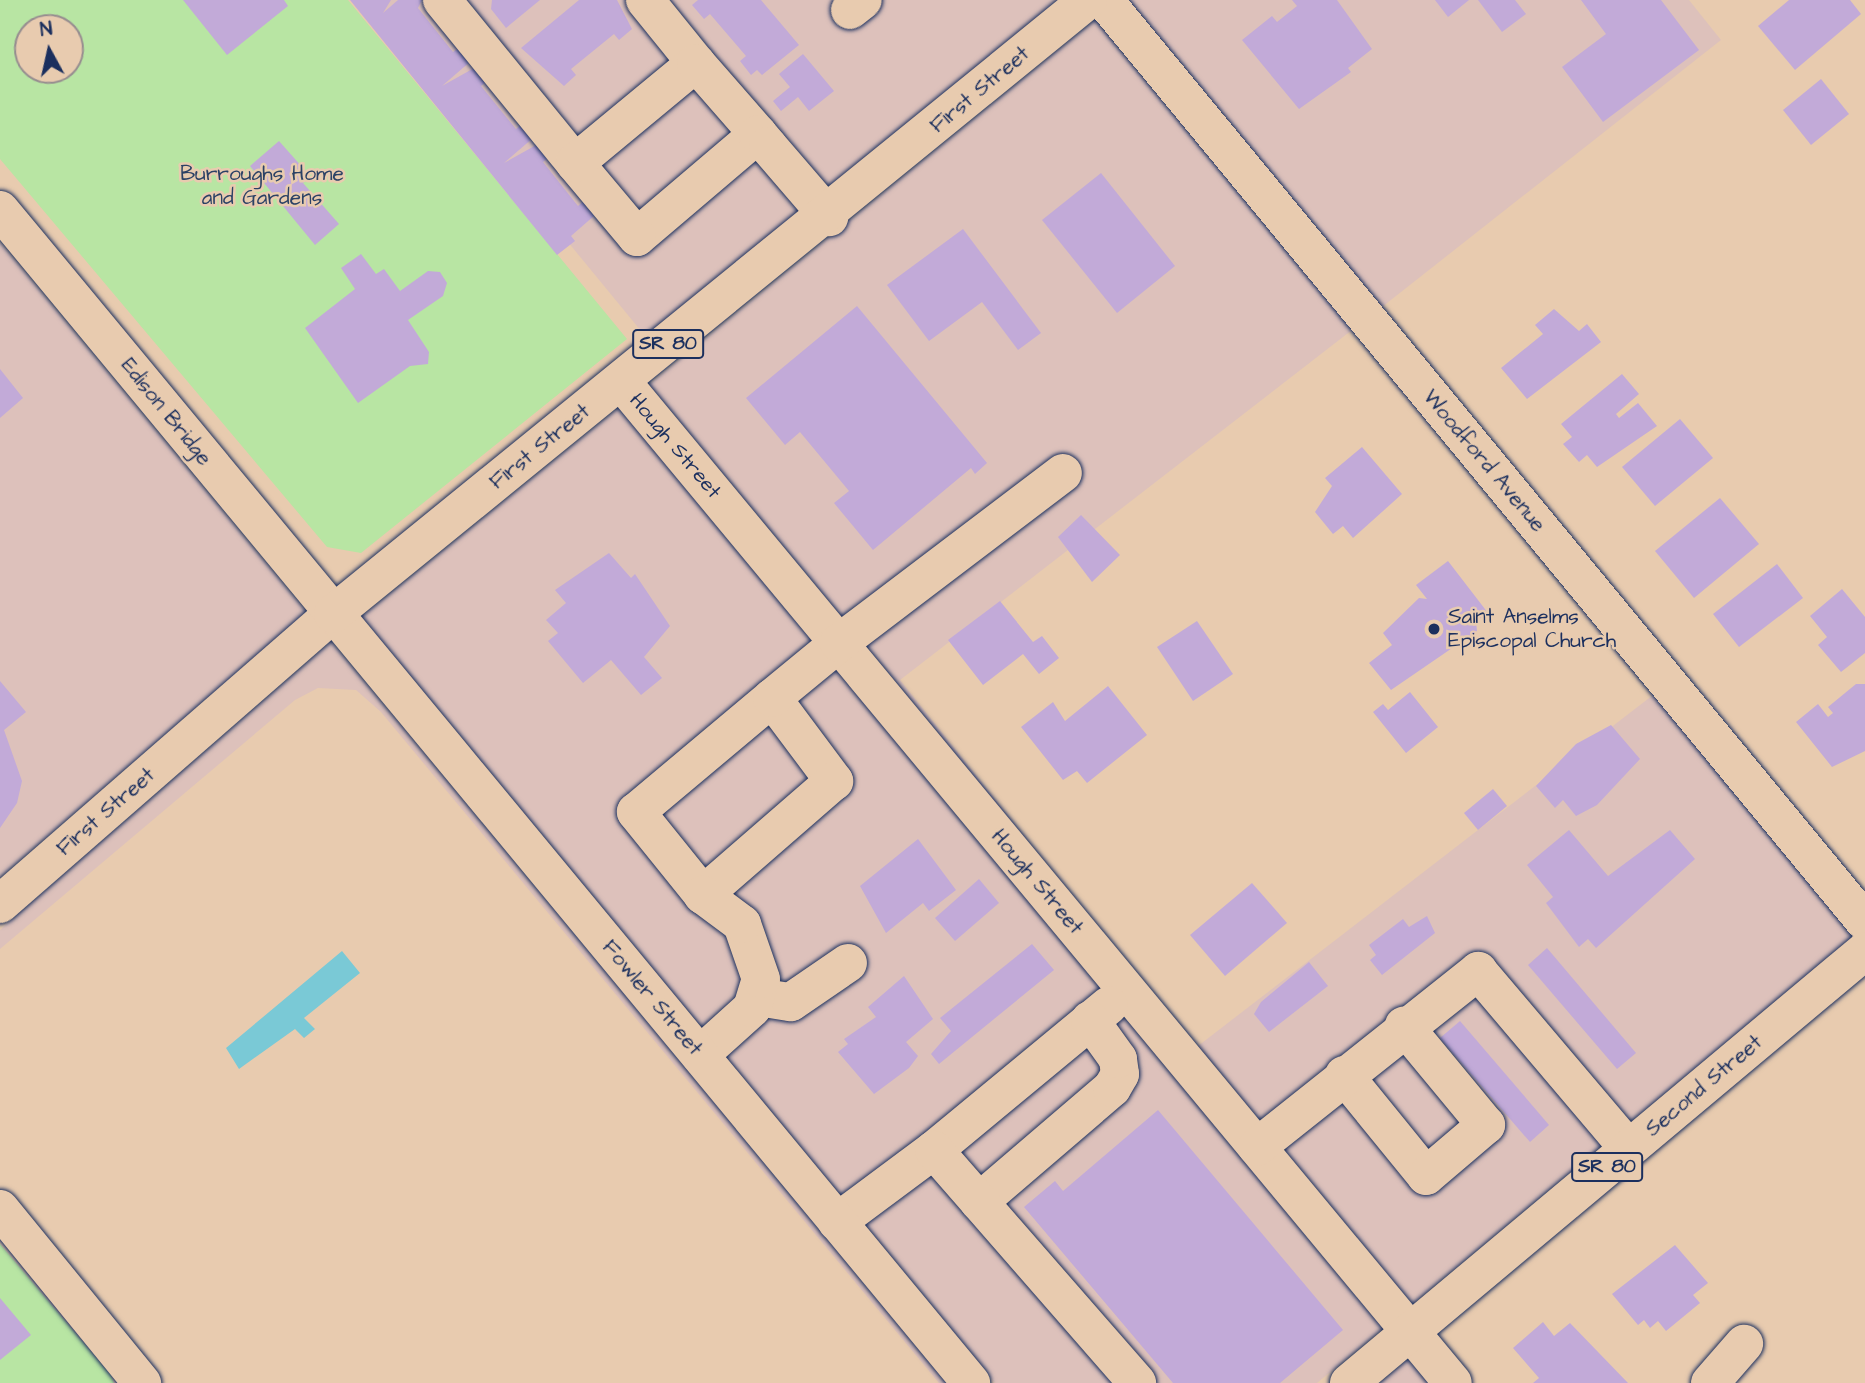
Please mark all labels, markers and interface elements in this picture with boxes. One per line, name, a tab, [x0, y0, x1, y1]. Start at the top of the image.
north arrow	[14, 14, 84, 84]
text: N	[38, 15, 54, 44]
street label: First Street	[925, 41, 1035, 139]
park label: Burroughs Home and Gardens	[180, 161, 344, 211]
road number: SR 80	[631, 328, 705, 360]
street label: Edison Bridge	[115, 353, 217, 471]
street label: Woodford Avenue	[1417, 385, 1551, 537]
street label: Hough Street	[624, 388, 726, 504]
street label: First Street	[485, 399, 595, 495]
place label: Saint Anselms Episcopal Church	[1448, 604, 1616, 654]
marker: Saint Anselms Episcopal Church	[1426, 621, 1442, 637]
street label: First Street	[52, 763, 160, 861]
street label: Hough Street	[986, 824, 1088, 940]
street label: Fowler Street	[596, 935, 708, 1061]
street label: Second Street	[1641, 1030, 1767, 1142]
road number: SR 80	[1570, 1152, 1644, 1182]

